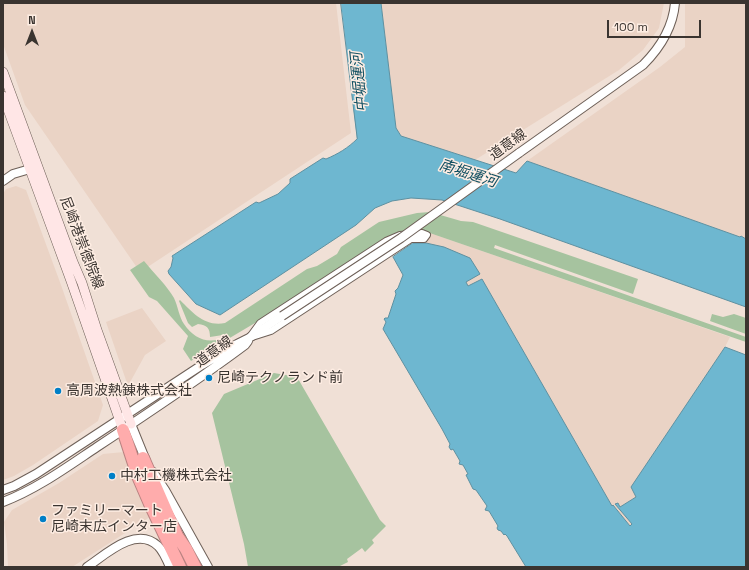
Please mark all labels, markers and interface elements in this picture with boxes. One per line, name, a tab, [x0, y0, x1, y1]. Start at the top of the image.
north arrow	[12, 12, 52, 52]
scale bar	[609, 12, 703, 38]
text: N	[28, 13, 36, 27]
text: 100 m	[614, 19, 648, 35]
water label: 中堀運河	[348, 51, 372, 113]
street label: 道意線	[486, 126, 530, 164]
water label: 南堀運河	[437, 156, 499, 192]
street label: 尼崎港崇徳院線	[56, 194, 106, 292]
street label: 道意線	[192, 333, 236, 371]
place label: 尼崎テクノランド前	[217, 370, 343, 386]
marker: 尼崎テクノランド前	[204, 373, 214, 383]
place label: 高周波熱錬株式会社	[66, 383, 192, 399]
marker: 高周波熱錬株式会社	[53, 386, 63, 396]
place label: 中村工機株式会社	[120, 468, 232, 484]
marker: 中村工機株式会社	[107, 471, 117, 481]
place label: ファミリーマート 尼崎末広インター店	[51, 503, 177, 536]
marker: ファミリーマート 尼崎末広インター店	[38, 514, 48, 524]

